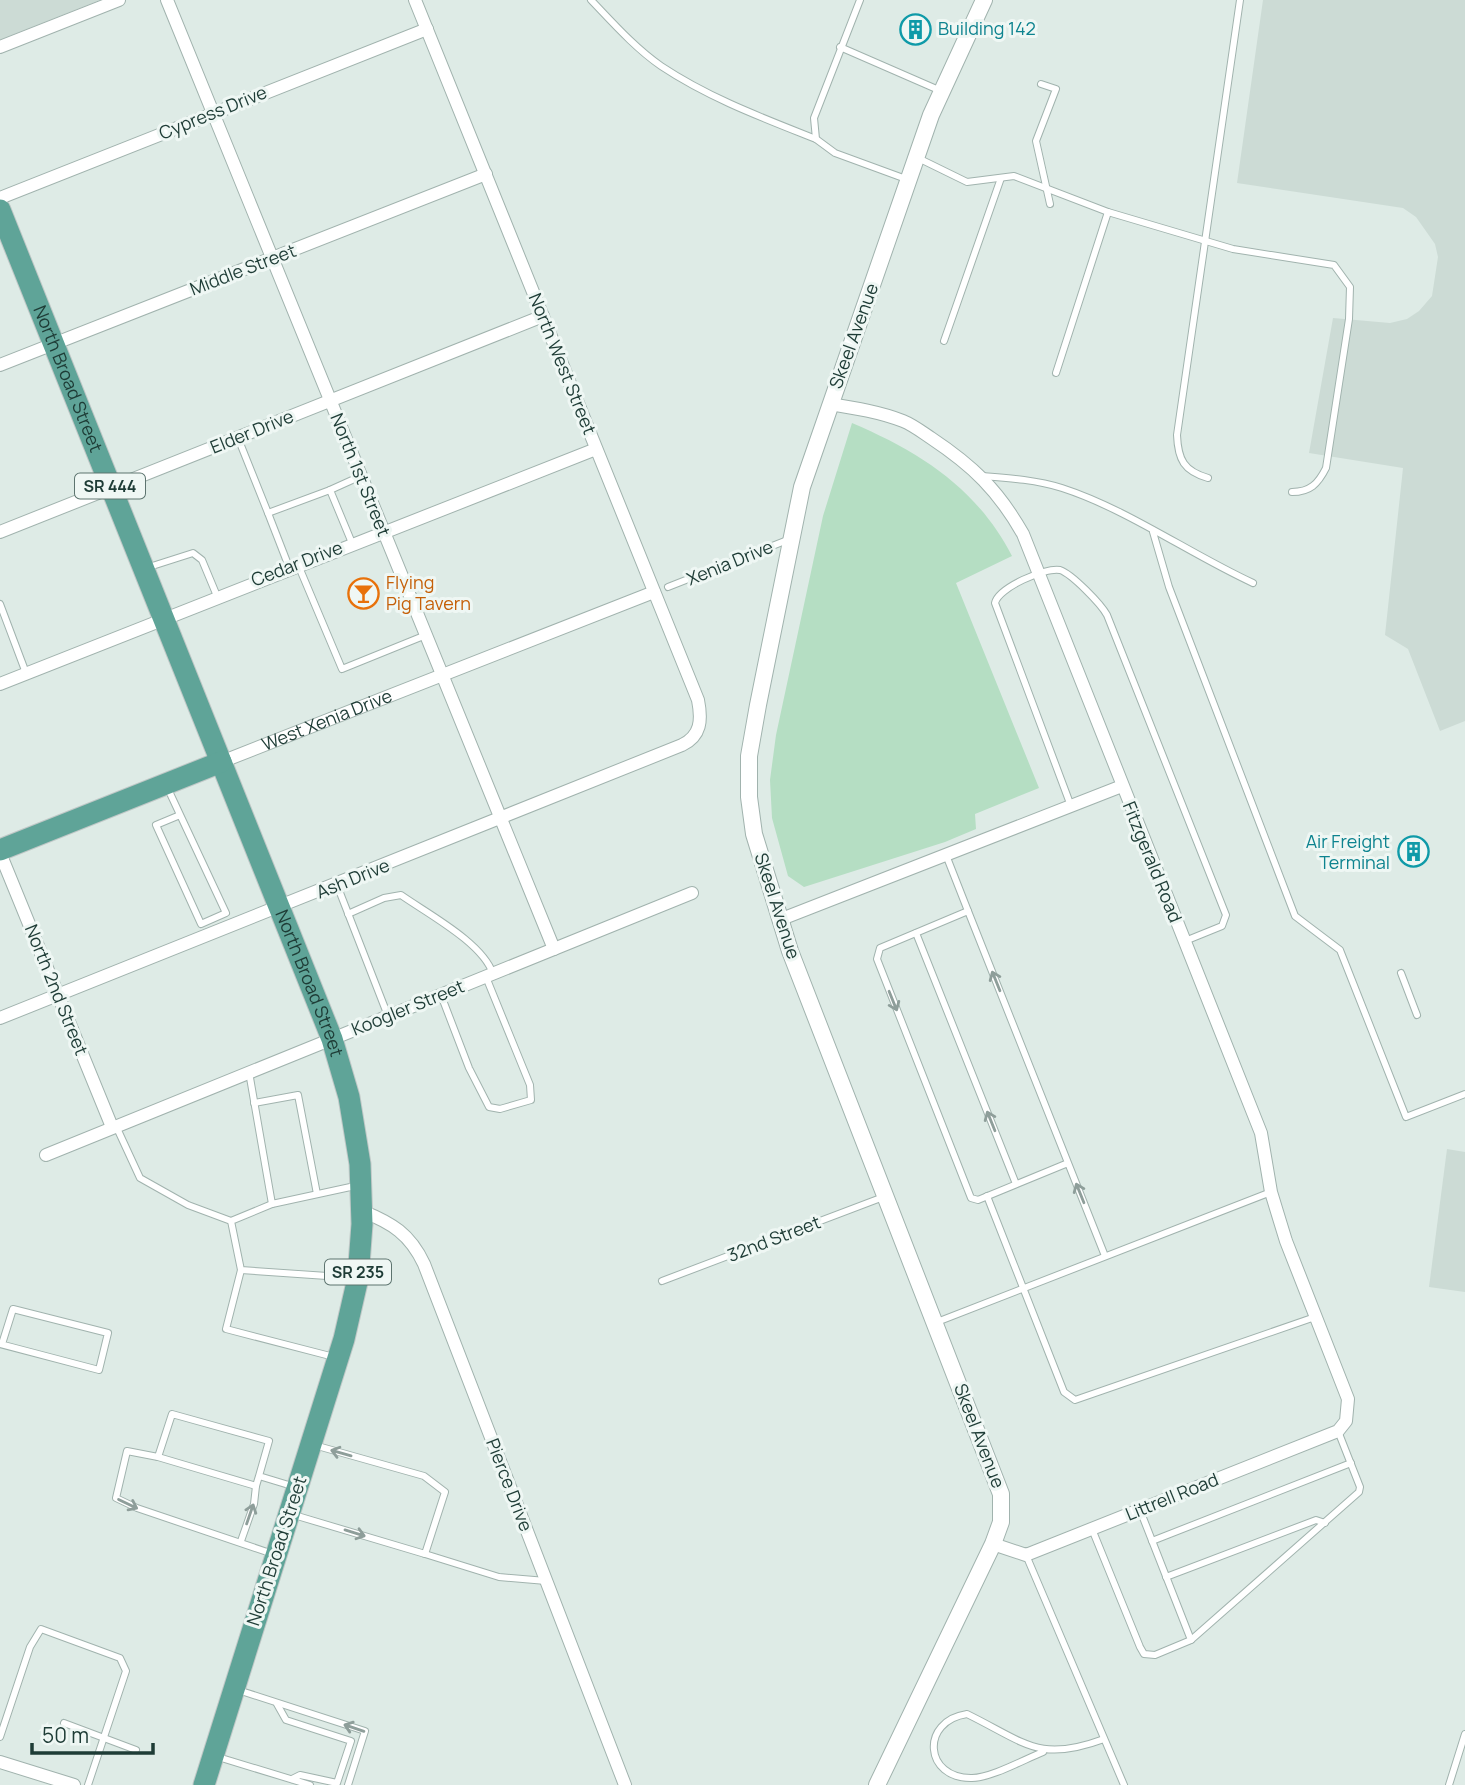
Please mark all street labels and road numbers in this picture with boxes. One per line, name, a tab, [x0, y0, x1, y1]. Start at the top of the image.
street label: Cypress Drive	[155, 80, 270, 145]
street label: Middle Street	[186, 238, 299, 300]
street label: Skeel Avenue	[823, 280, 883, 392]
street label: North West Street	[524, 289, 602, 438]
street label: North Broad Street	[28, 302, 109, 456]
street label: Elder Drive	[206, 403, 297, 459]
street label: North 1st Street	[325, 409, 397, 540]
road number: SR 444	[75, 474, 145, 499]
street label: Xenia Drive	[683, 534, 776, 590]
street label: Cedar Drive	[247, 535, 346, 592]
street label: West Xenia Drive	[258, 683, 395, 756]
street label: Fitzgerald Road	[1118, 798, 1188, 926]
street label: Skeel Avenue	[749, 850, 806, 962]
street label: Ash Drive	[312, 852, 393, 904]
street label: North Broad Street	[270, 906, 350, 1059]
street label: North 2nd Street	[20, 921, 94, 1059]
street label: Koogler Street	[348, 974, 468, 1041]
street label: 32nd Street	[724, 1209, 824, 1267]
road number: SR 235	[325, 1260, 391, 1284]
street label: Skeel Avenue	[949, 1380, 1011, 1491]
street label: Pierce Drive	[481, 1435, 539, 1535]
street label: Littrell Road	[1122, 1467, 1222, 1526]
street label: North Broad Street	[241, 1473, 312, 1629]

